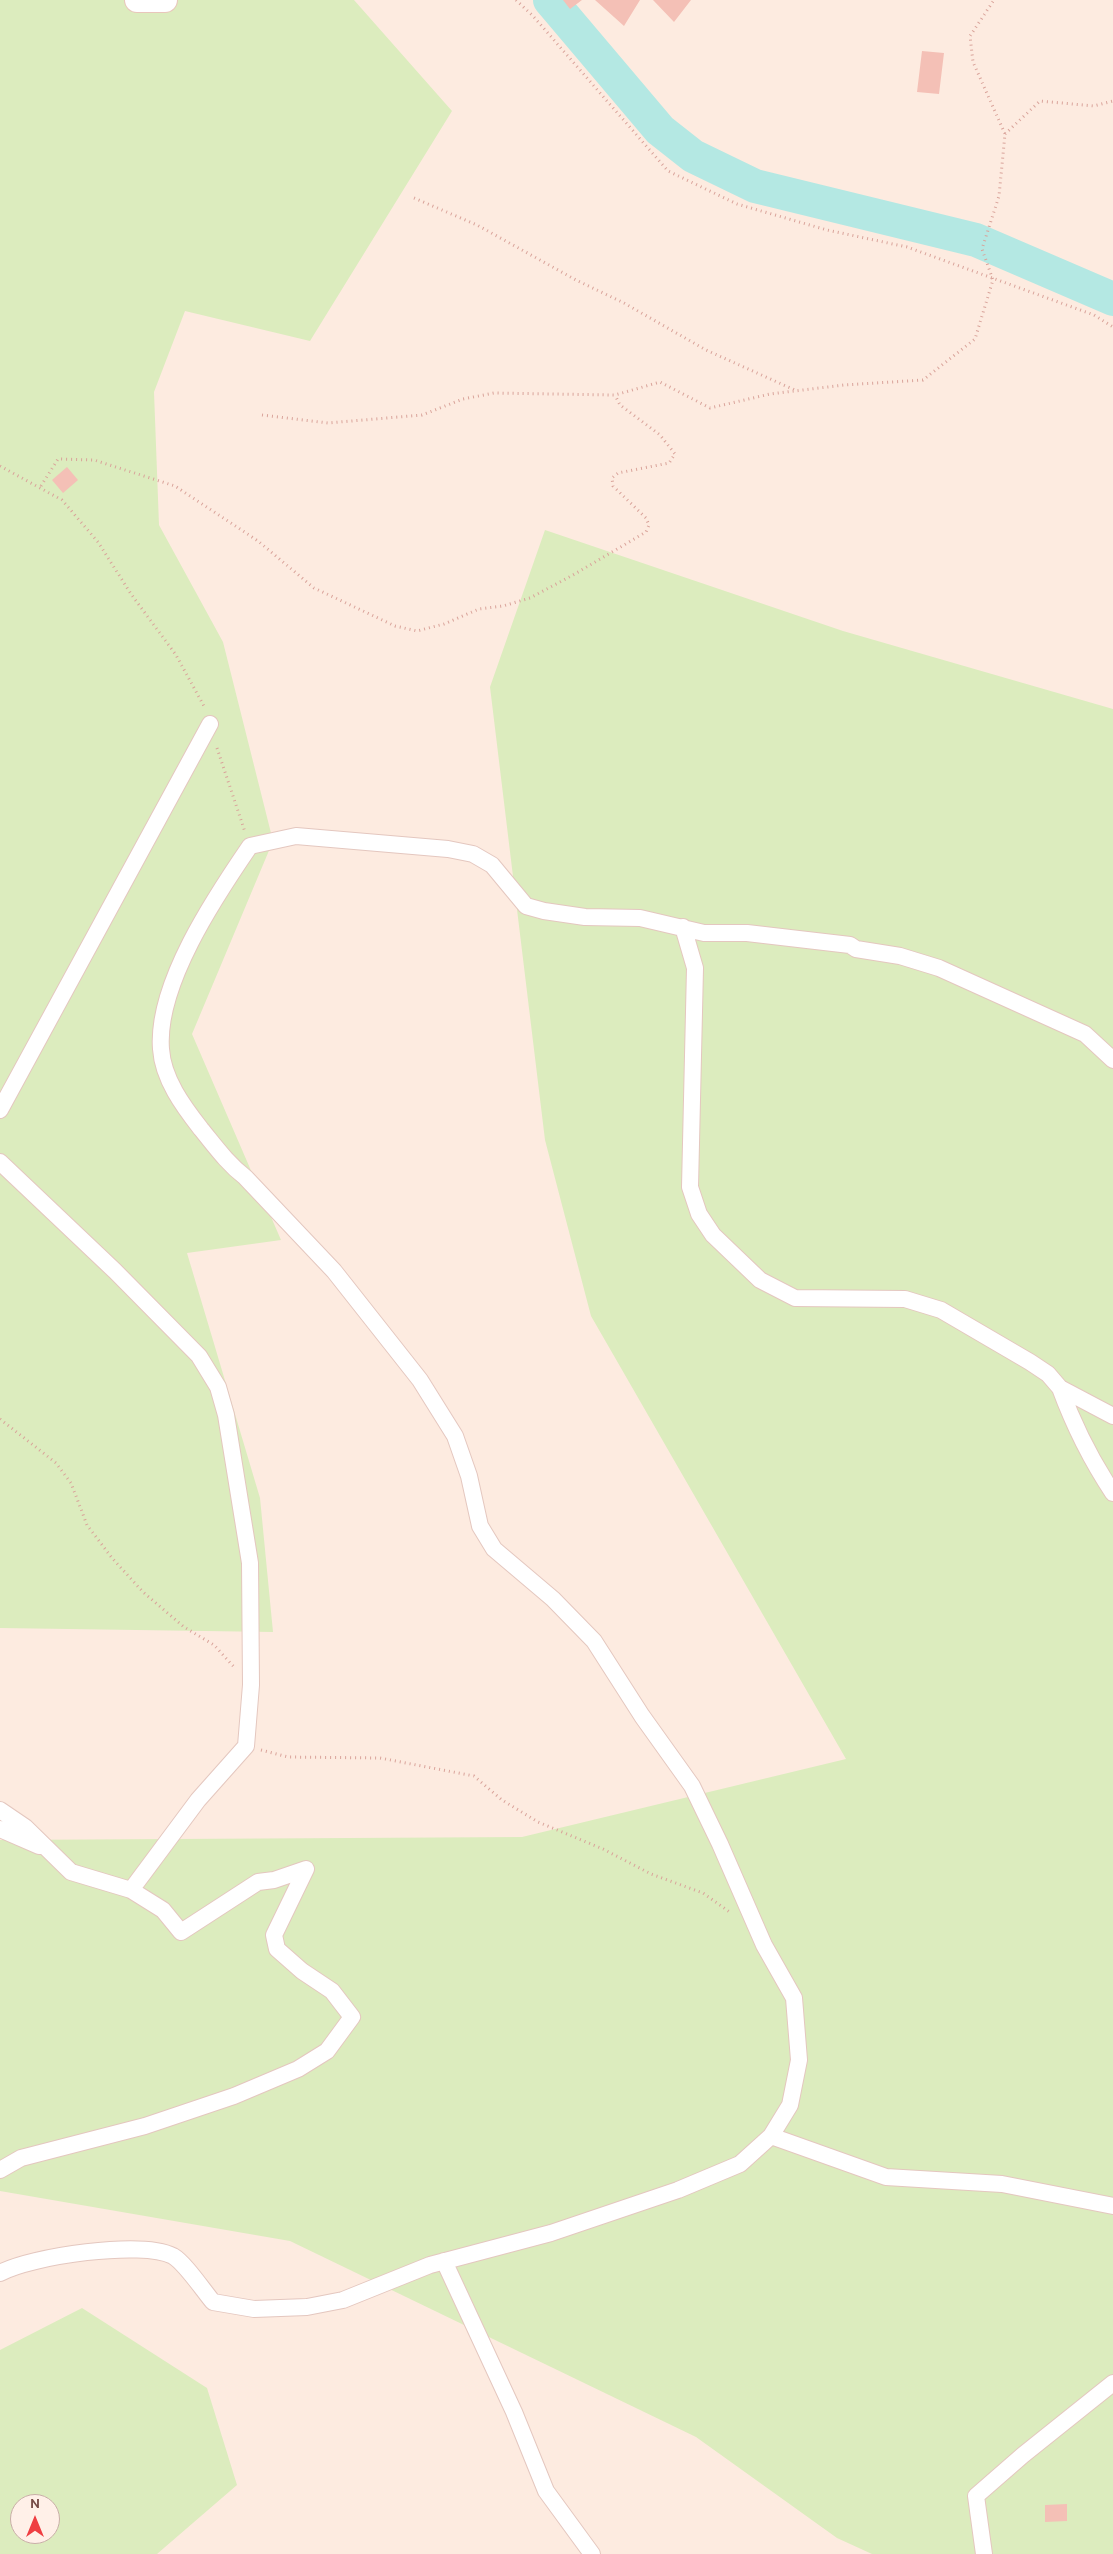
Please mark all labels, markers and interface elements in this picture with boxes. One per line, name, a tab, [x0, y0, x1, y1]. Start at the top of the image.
north arrow	[10, 2494, 60, 2544]
text: N	[30, 2496, 40, 2513]

